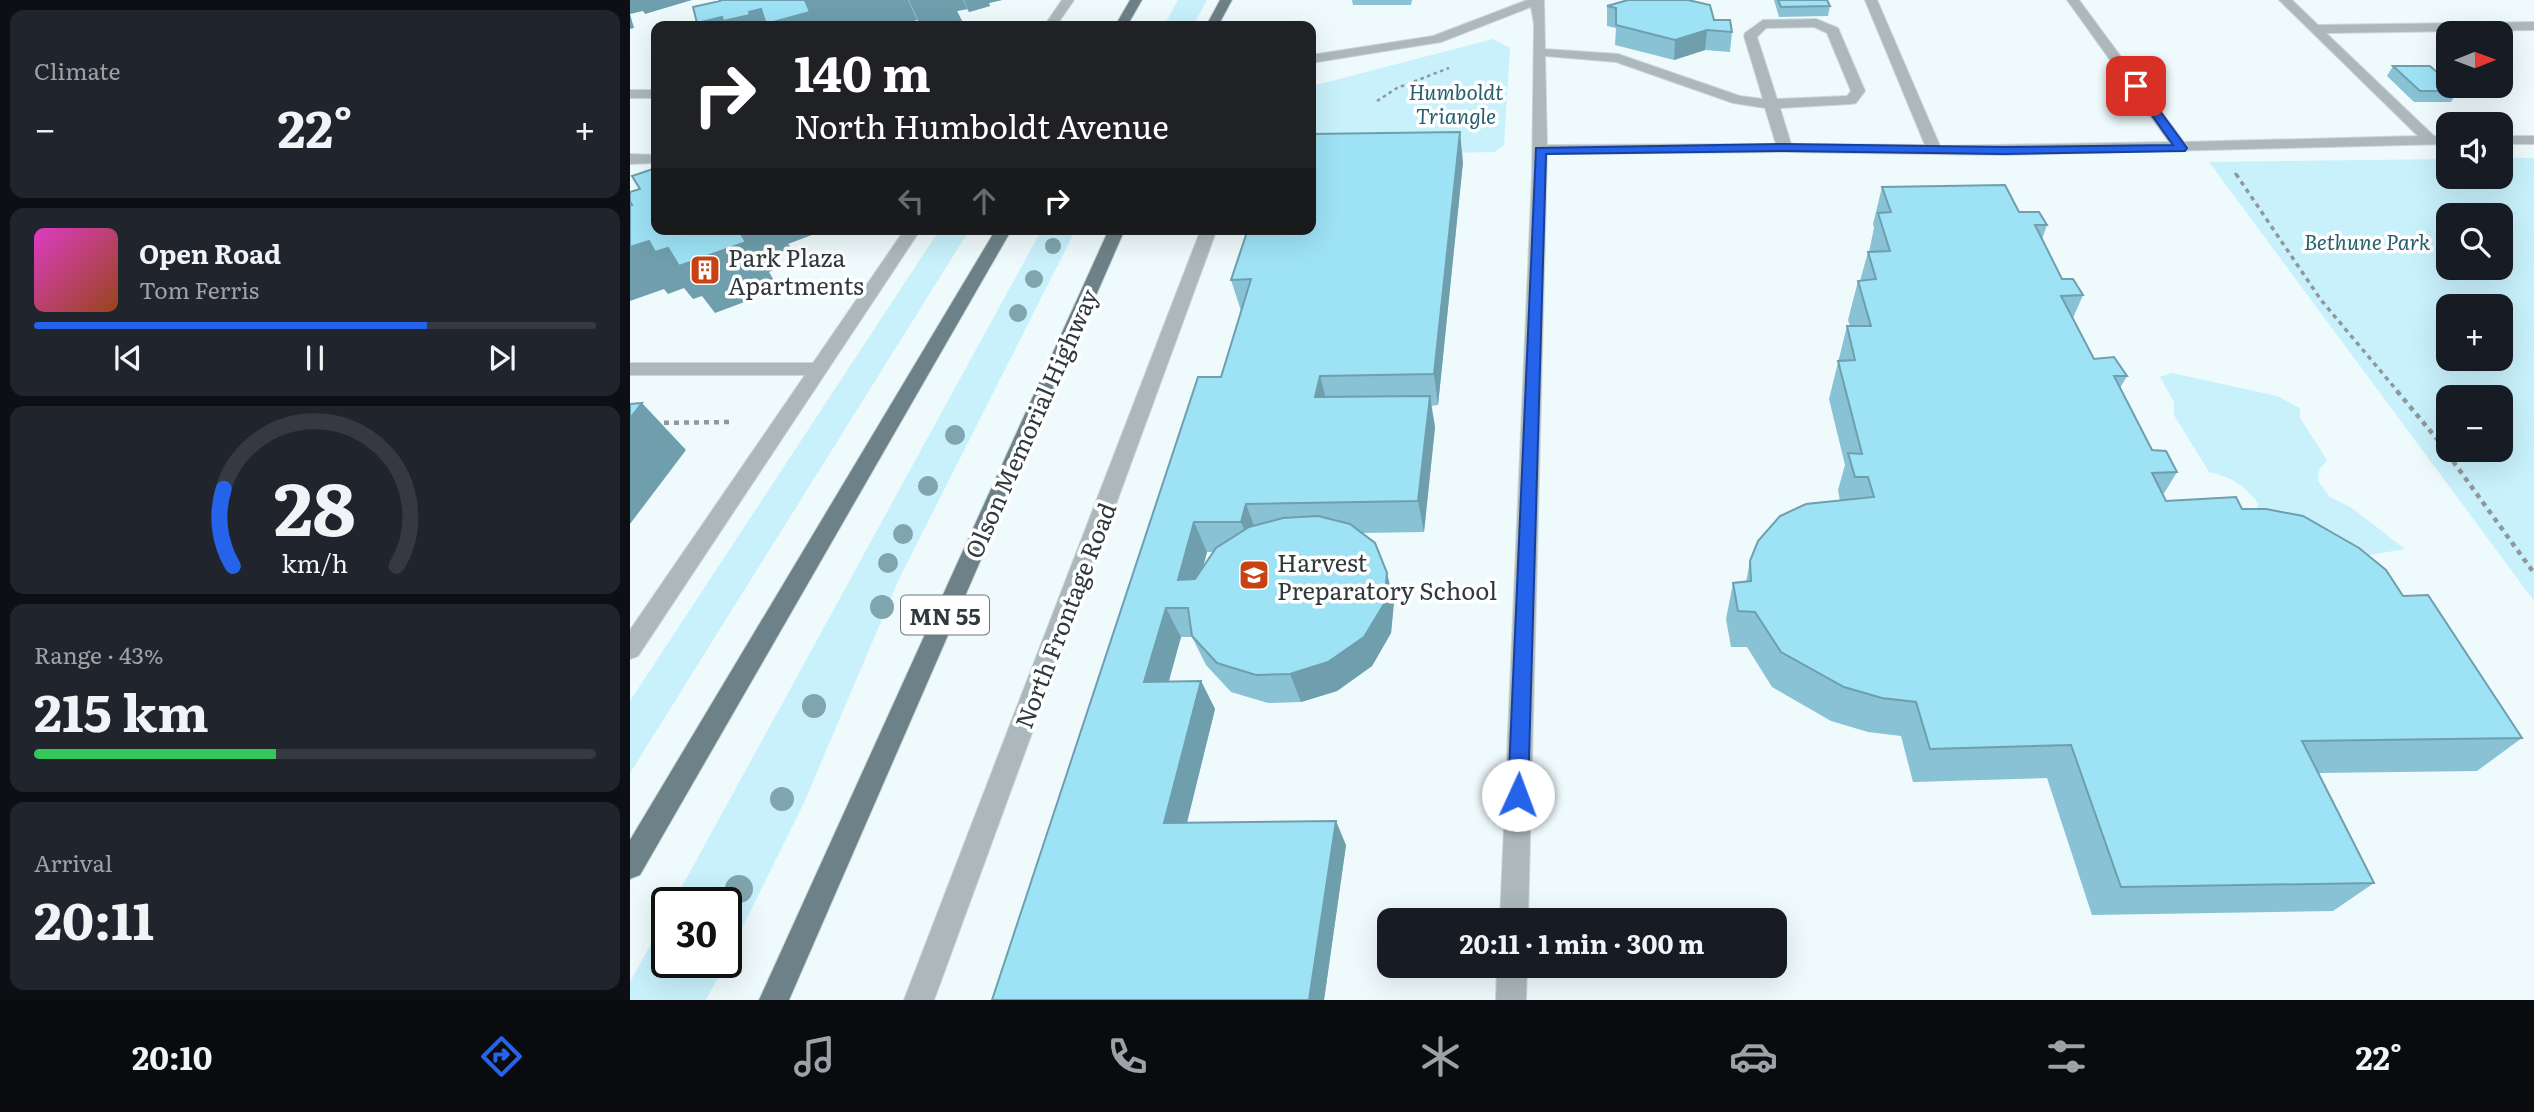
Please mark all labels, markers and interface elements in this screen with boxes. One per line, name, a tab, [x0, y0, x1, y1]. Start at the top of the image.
north arrow	[2436, 21, 2513, 98]
map controls	[2436, 21, 2513, 462]
text: 140 m	[794, 34, 931, 107]
icon: right	[679, 49, 770, 140]
text: Climate	[34, 53, 120, 87]
pin	[2106, 56, 2166, 116]
icon: arrive	[2117, 67, 2155, 105]
park label: Humboldt Triangle	[1409, 75, 1504, 130]
text: 22°	[277, 87, 353, 164]
text: −	[34, 98, 56, 155]
text: +	[574, 98, 596, 155]
text: North Humboldt Avenue	[794, 101, 1169, 149]
button: sound	[2436, 112, 2513, 189]
icon: left	[892, 182, 930, 220]
icon: ahead	[965, 182, 1003, 220]
icon: right	[1038, 182, 1076, 220]
button: search	[2436, 203, 2513, 280]
park label: Bethune Park	[2304, 225, 2431, 256]
text: Open Road	[139, 233, 281, 272]
place label: Park Plaza Apartments	[728, 239, 864, 302]
building icon: Park Plaza Apartments	[688, 253, 722, 287]
text: Tom Ferris	[139, 272, 259, 306]
street label: Olson Memorial Highway	[955, 283, 1105, 563]
button: +	[2436, 294, 2513, 371]
icon: previous	[109, 339, 147, 377]
icon: pause	[296, 339, 334, 377]
icon: next	[483, 339, 521, 377]
button: −	[2436, 385, 2513, 462]
text: 28	[274, 450, 356, 558]
street label: North Frontage Road	[1005, 497, 1123, 733]
text: km/h	[282, 544, 348, 581]
place label: Harvest Preparatory School	[1277, 544, 1497, 607]
school or university icon: Harvest Preparatory School	[1237, 558, 1271, 592]
road number: MN 55	[901, 596, 989, 635]
text: Range · 43%	[34, 637, 164, 671]
text: 215 km	[34, 671, 209, 748]
position arrow	[1481, 758, 1555, 832]
text: Arrival	[34, 845, 113, 879]
text: 20:11	[34, 879, 154, 956]
speed limit sign: 30	[651, 887, 742, 978]
text: 20:11 · 1 min · 300 m	[1459, 923, 1705, 962]
text: 20:10	[132, 1032, 212, 1080]
icon: directions	[477, 1032, 526, 1081]
icon: music	[790, 1032, 839, 1081]
icon: phone	[1103, 1032, 1152, 1081]
icon: climate	[1416, 1032, 1465, 1081]
icon: car	[1729, 1032, 1778, 1081]
icon: filters	[2042, 1032, 2091, 1081]
text: 22°	[2356, 1032, 2402, 1080]

